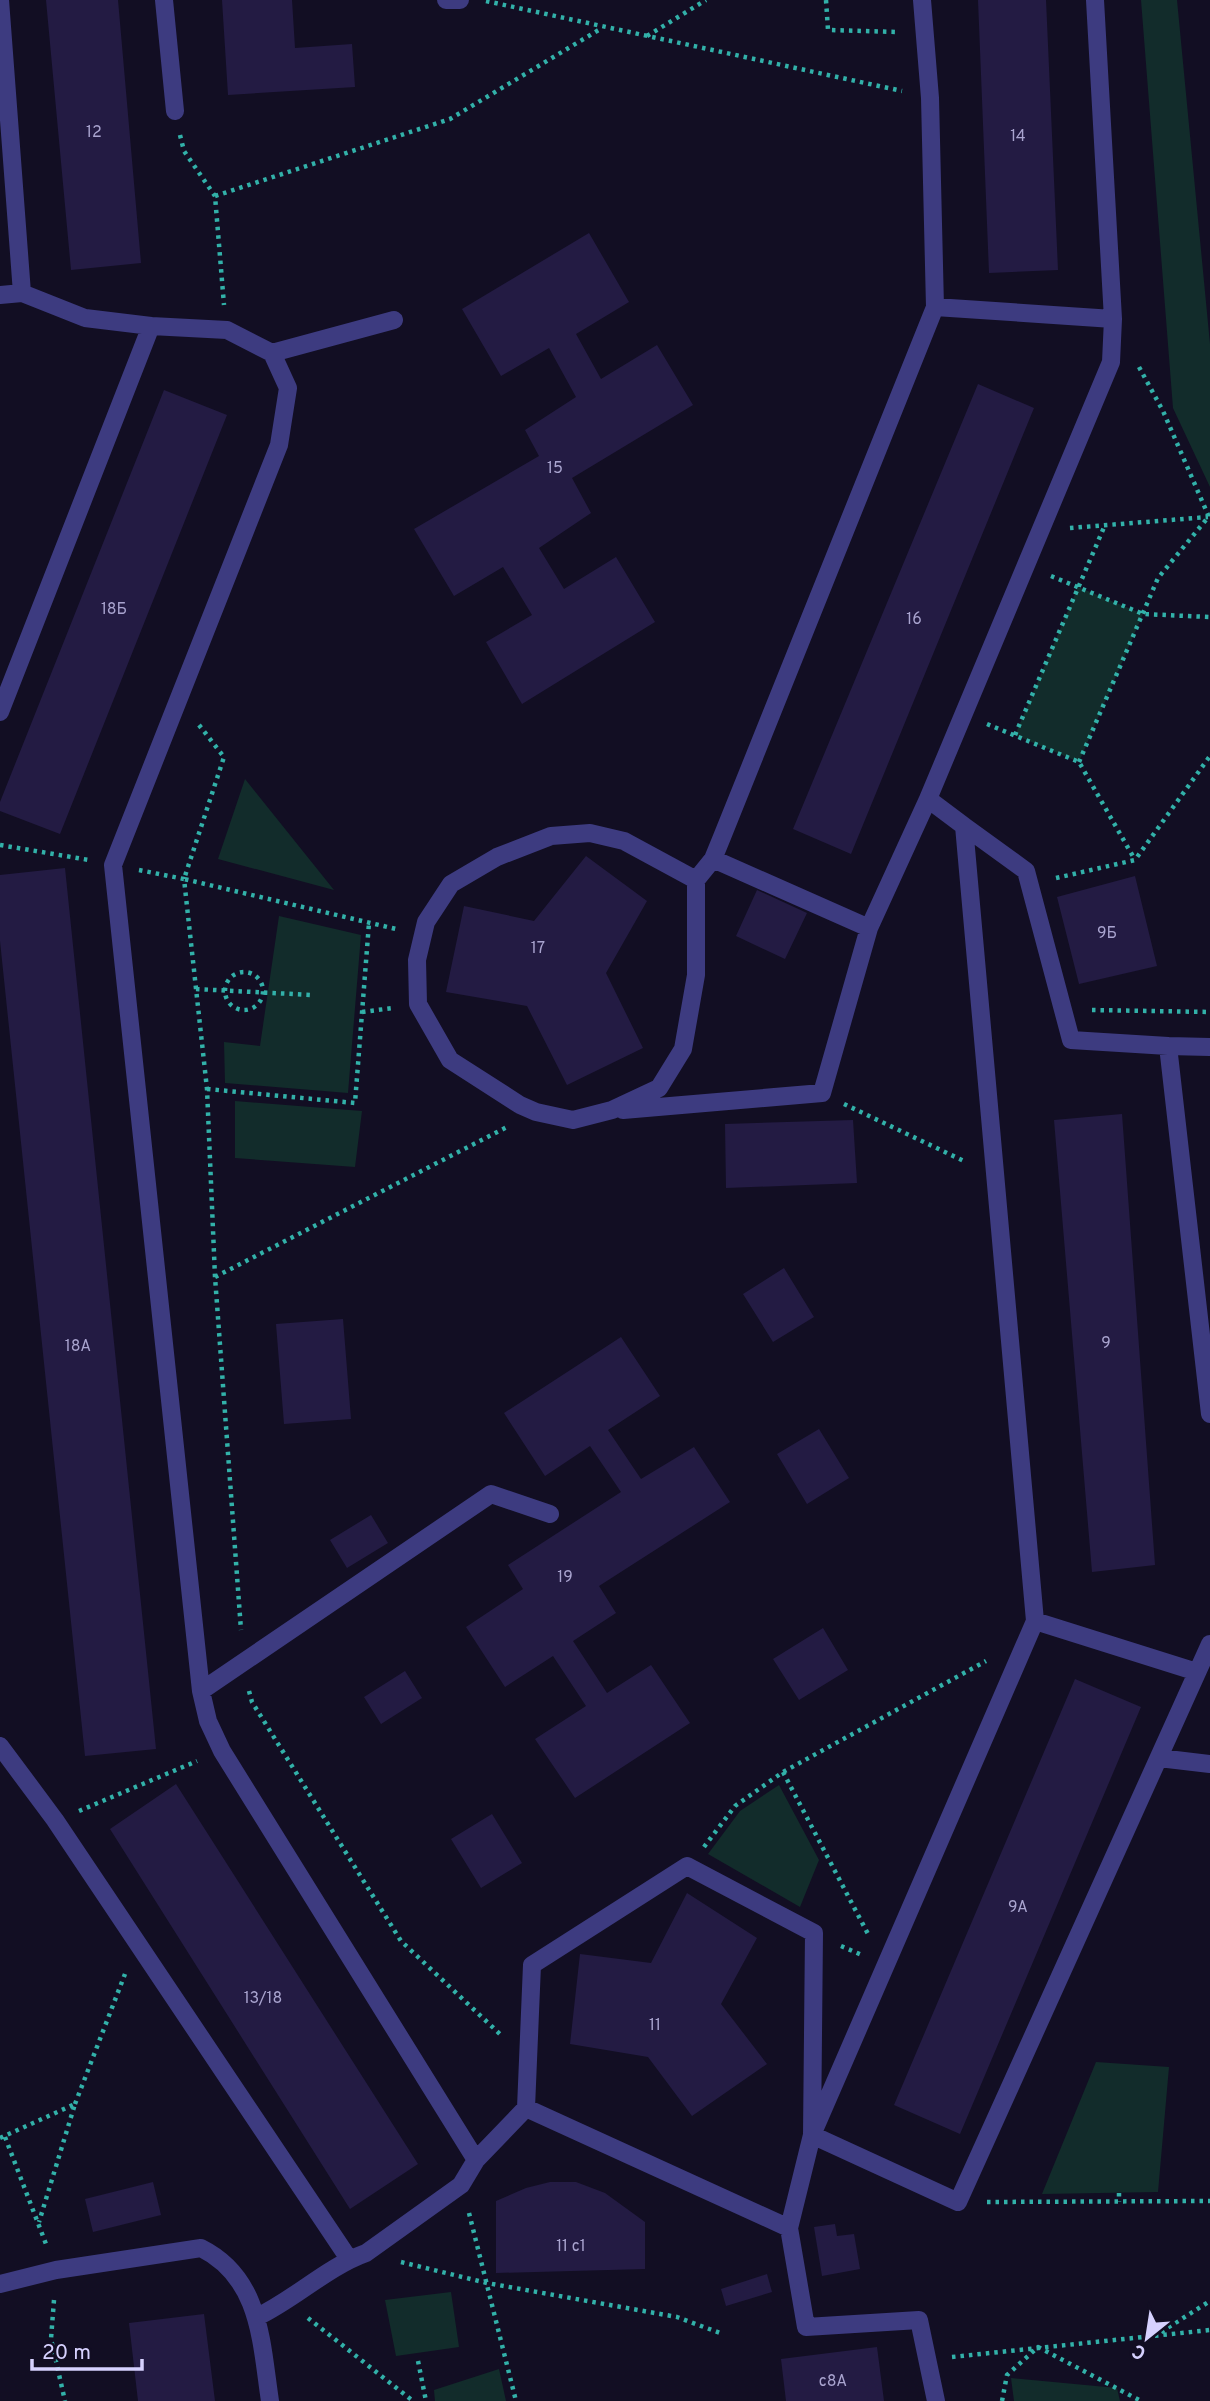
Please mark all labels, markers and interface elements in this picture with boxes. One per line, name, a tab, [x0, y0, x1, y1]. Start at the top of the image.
house number: 12	[86, 123, 102, 143]
house number: 14	[1010, 127, 1026, 147]
house number: 15	[547, 459, 563, 479]
house number: 18Б	[101, 600, 127, 620]
house number: 16	[906, 610, 922, 630]
house number: 9Б	[1097, 924, 1117, 944]
house number: 17	[531, 939, 545, 959]
house number: 9	[1101, 1334, 1111, 1354]
house number: 18А	[65, 1337, 91, 1357]
house number: 19	[557, 1568, 573, 1588]
house number: 9А	[1008, 1898, 1028, 1918]
house number: 13/18	[244, 1989, 282, 2009]
house number: 11	[649, 2016, 661, 2036]
house number: 11 с1	[556, 2237, 586, 2257]
north arrow	[1112, 2303, 1182, 2373]
scale bar	[32, 2328, 142, 2372]
text: С	[1128, 2338, 1151, 2364]
text: 20 m	[42, 2340, 91, 2367]
house number: с8А	[819, 2372, 847, 2392]

